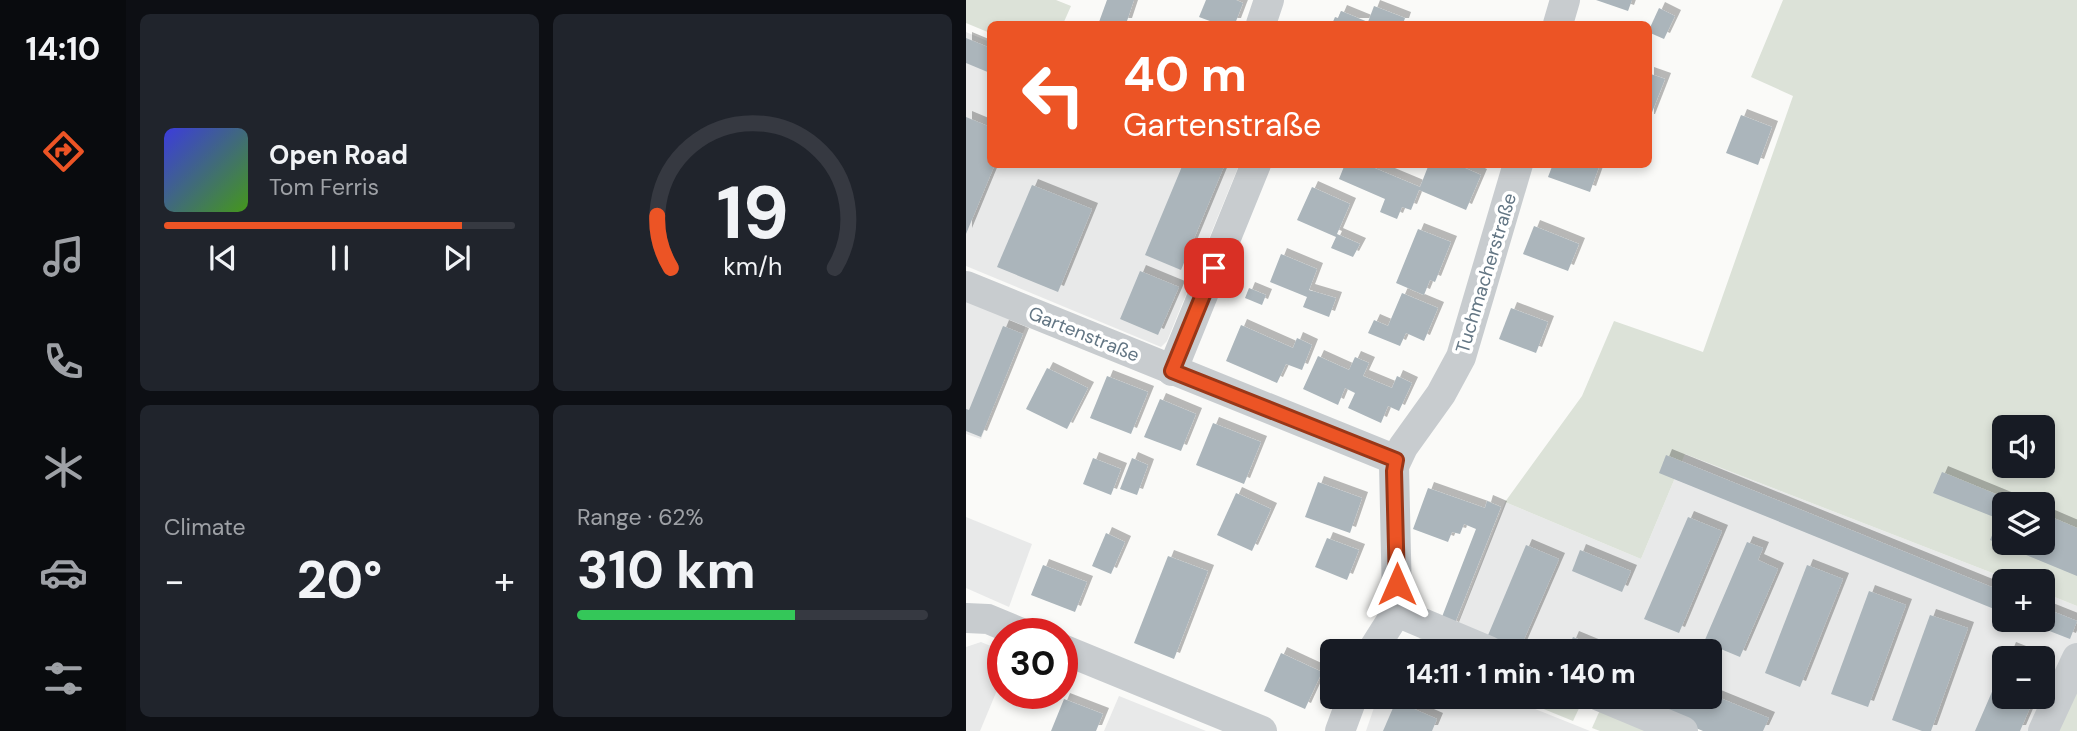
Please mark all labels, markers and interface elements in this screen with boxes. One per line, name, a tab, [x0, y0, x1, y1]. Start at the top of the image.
text: 14:10	[26, 28, 100, 70]
text: 40 m	[1123, 42, 1247, 106]
icon: left	[1008, 49, 1099, 140]
text: Gartenstraße	[1123, 104, 1321, 146]
icon: directions	[39, 127, 88, 176]
text: Open Road	[269, 138, 408, 172]
text: 19	[716, 167, 789, 262]
text: Tom Ferris	[269, 172, 379, 202]
street label: Tuchmacherstraße	[1450, 190, 1522, 356]
icon: music	[39, 232, 88, 281]
pin	[1184, 238, 1244, 298]
icon: previous	[204, 239, 242, 277]
icon: pause	[321, 239, 359, 277]
icon: next	[438, 239, 476, 277]
icon: arrive	[1195, 249, 1233, 287]
text: km/h	[723, 250, 782, 283]
street label: Gartenstraße	[1025, 300, 1143, 368]
icon: phone	[39, 337, 88, 386]
map controls	[1992, 415, 2055, 709]
button: sound	[1992, 415, 2055, 478]
icon: climate	[39, 443, 88, 492]
button: layers	[1992, 492, 2055, 555]
text: Range · 62%	[577, 502, 703, 532]
text: Climate	[164, 512, 246, 542]
text: 310 km	[577, 536, 756, 604]
text: 20°	[297, 546, 382, 614]
position arrow	[1360, 547, 1434, 621]
icon: car	[39, 548, 88, 597]
text: −	[164, 556, 185, 606]
text: +	[494, 556, 515, 606]
button: +	[1992, 569, 2055, 632]
speed limit sign: 30	[987, 618, 1078, 709]
button: −	[1992, 646, 2055, 709]
icon: filters	[39, 654, 88, 703]
text: 14:11 · 1 min · 140 m	[1406, 657, 1636, 691]

